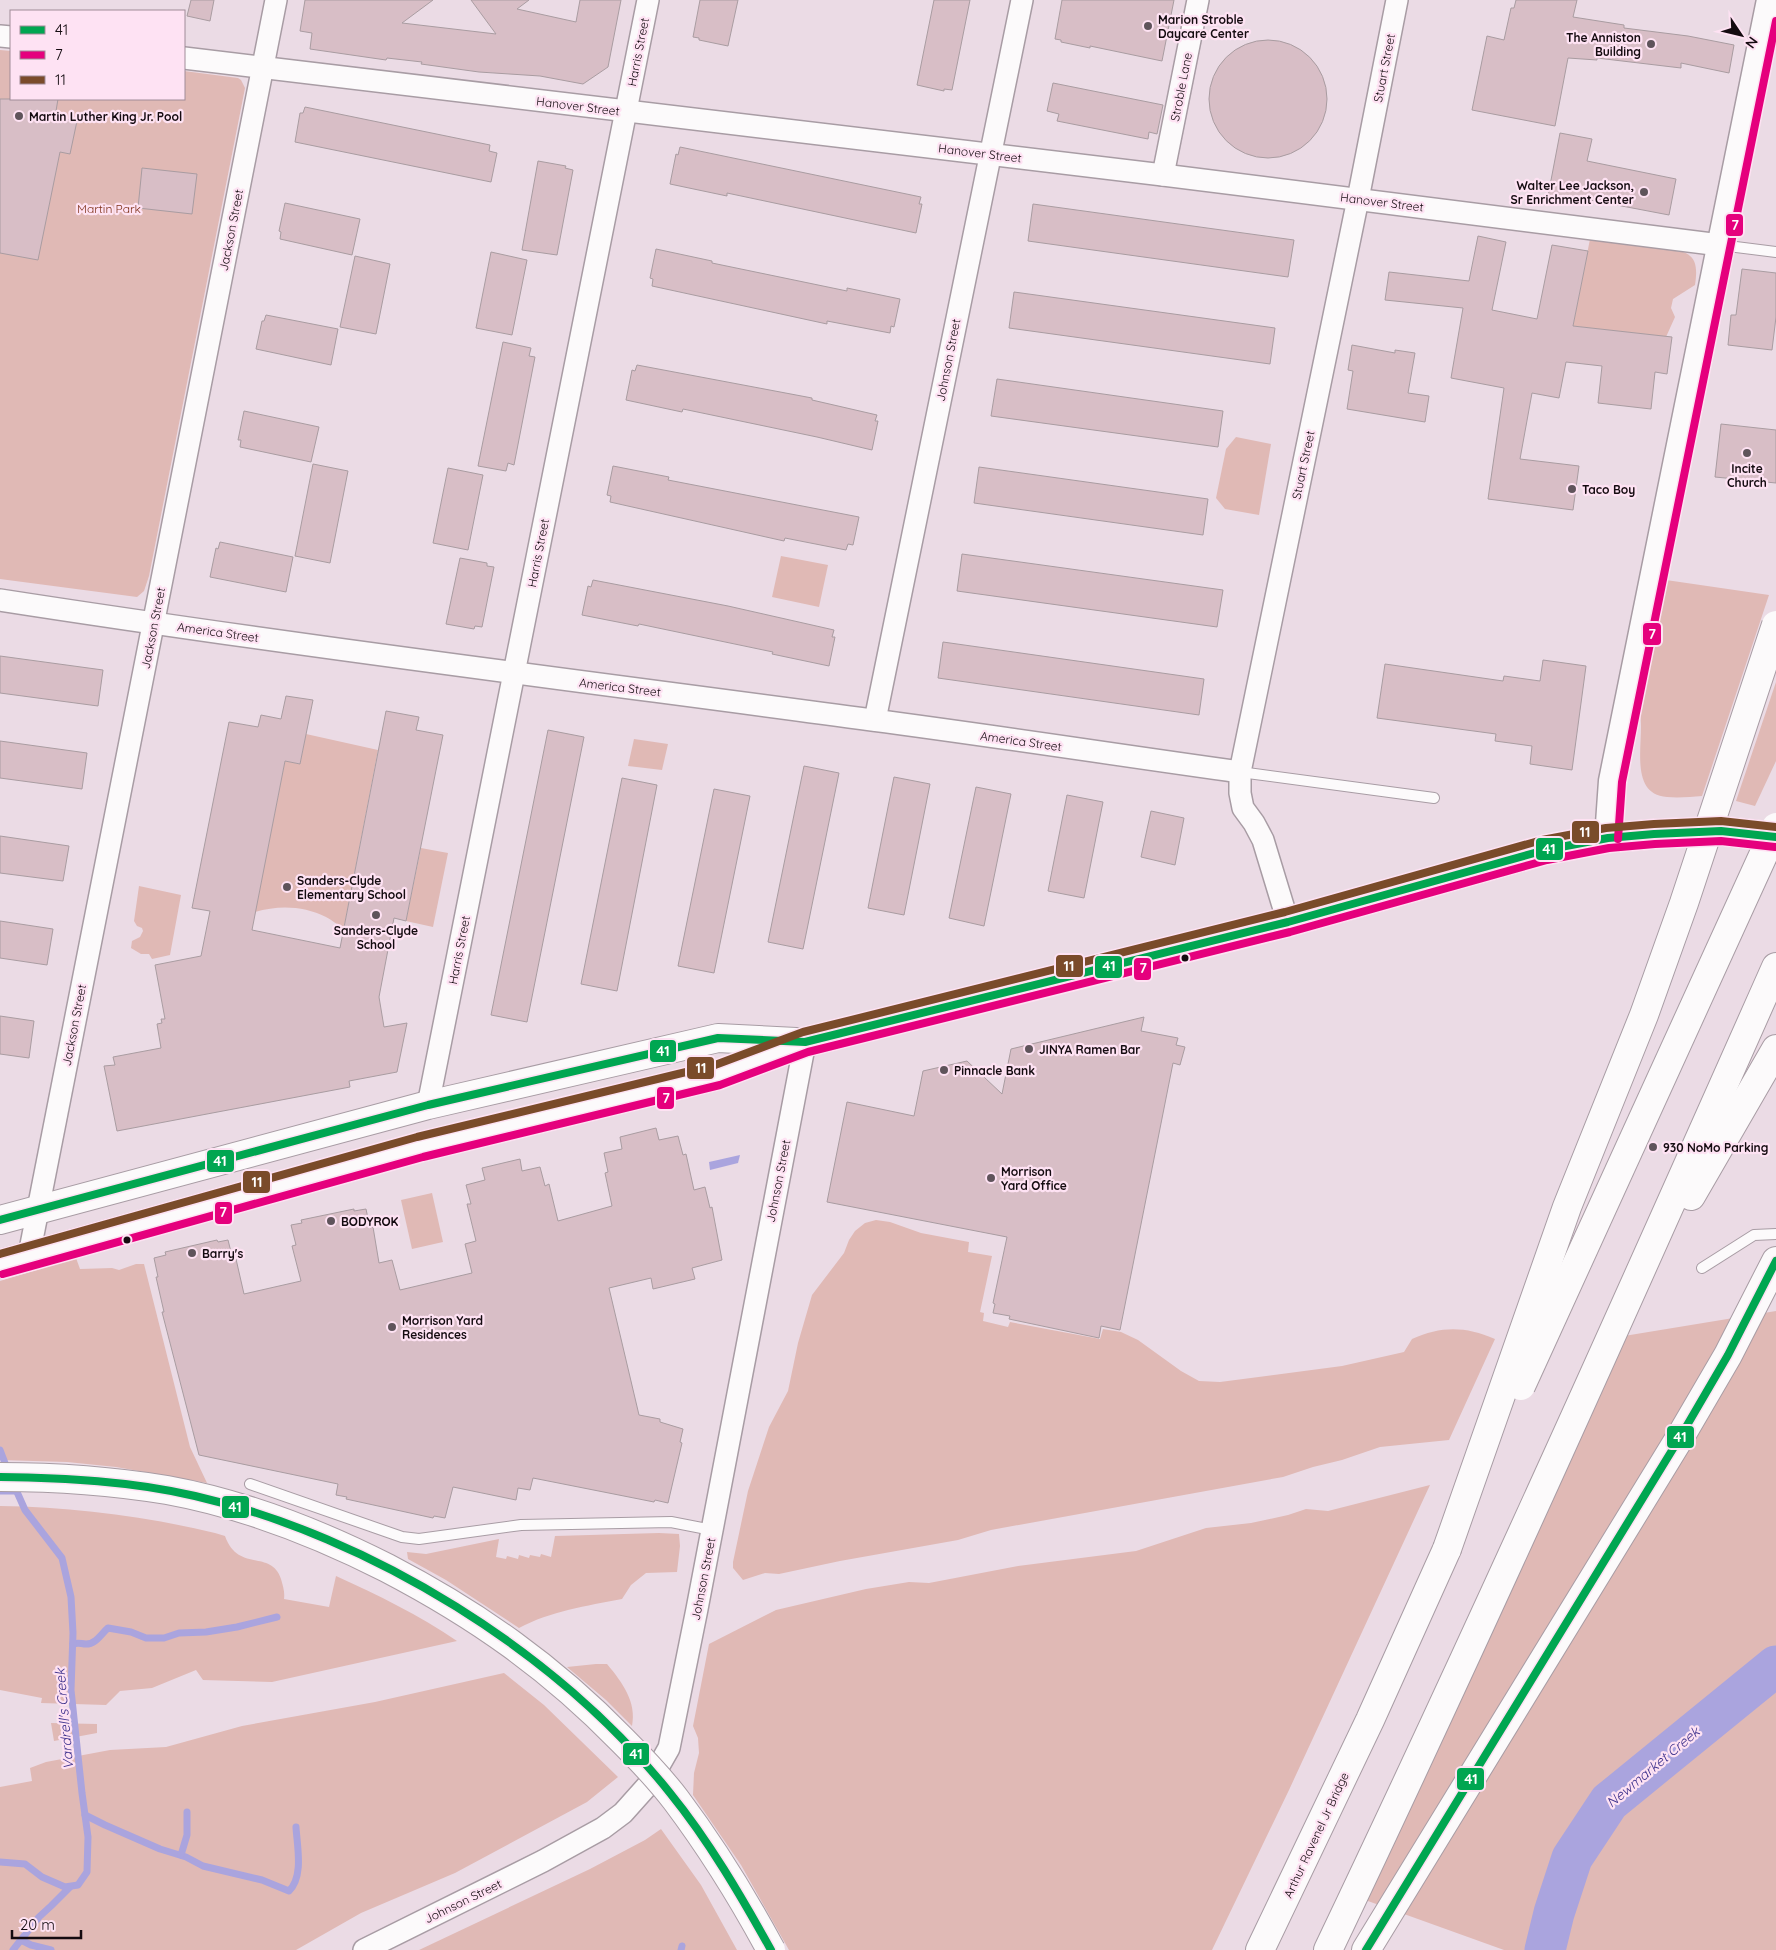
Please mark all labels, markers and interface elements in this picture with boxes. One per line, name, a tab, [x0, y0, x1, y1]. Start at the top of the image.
legend	[10, 10, 185, 100]
north arrow	[1716, 10, 1766, 60]
place label: Marion Stroble Daycare Center	[1158, 12, 1249, 41]
street label: Harris Street	[624, 16, 652, 88]
text: 41	[55, 20, 68, 39]
marker: Marion Stroble Daycare Center	[1142, 20, 1154, 32]
place label: The Anniston Building	[1566, 30, 1641, 59]
street label: Stuart Street	[1370, 32, 1398, 104]
text: N	[1741, 33, 1762, 52]
marker: The Anniston Building	[1645, 38, 1657, 50]
text: 7	[55, 45, 63, 64]
street label: Stroble Lane	[1167, 51, 1195, 123]
text: 11	[55, 70, 66, 89]
street label: Hanover Street	[535, 93, 621, 119]
place label: Martin Luther King Jr. Pool	[29, 109, 182, 124]
marker: Martin Luther King Jr. Pool	[13, 110, 25, 122]
street label: Hanover Street	[937, 140, 1023, 166]
place label: Walter Lee Jackson, Sr Enrichment Center	[1510, 178, 1634, 207]
marker: Walter Lee Jackson, Sr Enrichment Center	[1638, 186, 1650, 198]
street label: Jackson Street	[216, 188, 246, 272]
street label: Hanover Street	[1339, 189, 1425, 215]
park label: Martin Park	[77, 201, 141, 216]
line badge: 7	[1725, 213, 1744, 237]
text: 7	[1731, 216, 1739, 234]
street label: Johnson Street	[933, 317, 963, 403]
street label: Stuart Street	[1288, 429, 1318, 501]
marker: Incite Church	[1741, 447, 1753, 459]
place label: Incite Church	[1727, 461, 1767, 490]
place label: Taco Boy	[1582, 482, 1635, 497]
marker: Taco Boy	[1566, 483, 1578, 495]
street label: Harris Street	[524, 517, 552, 589]
street label: Jackson Street	[138, 586, 168, 670]
street label: America Street	[176, 619, 260, 645]
line badge: 7	[1642, 622, 1662, 646]
text: 7	[1648, 625, 1656, 643]
street label: America Street	[578, 675, 662, 699]
street label: America Street	[979, 728, 1063, 754]
line badge: 11	[1571, 820, 1600, 844]
text: 11	[1580, 823, 1590, 841]
line badge: 41	[1535, 837, 1564, 861]
text: 41	[1542, 840, 1556, 858]
place label: Sanders-Clyde Elementary School	[297, 873, 406, 902]
marker: Sanders-Clyde Elementary School	[281, 881, 293, 893]
marker: Sanders-Clyde School	[370, 909, 382, 921]
street label: Harris Street	[445, 914, 473, 986]
place label: Sanders-Clyde School	[334, 923, 418, 952]
unlabelled marker	[1180, 953, 1190, 963]
line badge: 11	[1055, 954, 1084, 978]
line badge: 41	[1094, 955, 1123, 979]
text: 11	[1064, 957, 1074, 975]
text: 41	[1102, 957, 1116, 975]
line badge: 7	[1133, 957, 1152, 981]
text: 7	[1139, 959, 1147, 977]
street label: Jackson Street	[59, 983, 89, 1067]
line badge: 41	[649, 1039, 677, 1063]
text: 41	[656, 1042, 670, 1060]
place label: JINYA Ramen Bar	[1039, 1042, 1141, 1057]
marker: JINYA Ramen Bar	[1023, 1043, 1035, 1055]
line badge: 11	[686, 1056, 715, 1080]
text: 11	[696, 1059, 706, 1077]
place label: Pinnacle Bank	[954, 1063, 1035, 1078]
marker: Pinnacle Bank	[938, 1064, 950, 1076]
line badge: 7	[656, 1086, 675, 1110]
text: 7	[662, 1089, 670, 1107]
street label: Johnson Street	[763, 1138, 793, 1224]
place label: 930 NoMo Parking	[1663, 1140, 1768, 1155]
marker: 930 NoMo Parking	[1647, 1141, 1659, 1153]
line badge: 41	[206, 1149, 235, 1173]
text: 41	[213, 1152, 227, 1170]
place label: Morrison Yard Office	[1001, 1164, 1067, 1193]
line badge: 11	[242, 1170, 271, 1194]
marker: Morrison Yard Office	[985, 1172, 997, 1184]
text: 11	[252, 1173, 262, 1191]
line badge: 7	[214, 1201, 233, 1225]
text: 7	[219, 1203, 227, 1221]
place label: BODYROK	[341, 1214, 399, 1229]
marker: BODYROK	[325, 1215, 337, 1227]
unlabelled marker	[122, 1235, 132, 1245]
place label: Barry's	[202, 1246, 243, 1261]
marker: Barry's	[186, 1247, 198, 1259]
place label: Morrison Yard Residences	[402, 1313, 483, 1342]
marker: Morrison Yard Residences	[386, 1321, 398, 1333]
line badge: 41	[1666, 1425, 1695, 1449]
text: 41	[1673, 1428, 1687, 1446]
line badge: 41	[221, 1495, 250, 1519]
text: 41	[228, 1498, 242, 1516]
street label: Johnson Street	[688, 1536, 718, 1622]
water label: Vardrell's Creek	[50, 1666, 77, 1770]
water label: Newmarket Creek	[1603, 1722, 1705, 1811]
line badge: 41	[622, 1742, 650, 1766]
text: 41	[629, 1745, 643, 1763]
line badge: 41	[1456, 1767, 1485, 1791]
street label: Arthur Ravenel Jr Bridge	[1280, 1770, 1352, 1900]
text: 41	[1464, 1770, 1478, 1788]
street label: Johnson Street	[422, 1876, 504, 1926]
scale bar	[12, 1908, 81, 1940]
text: 20 m	[20, 1915, 55, 1934]

